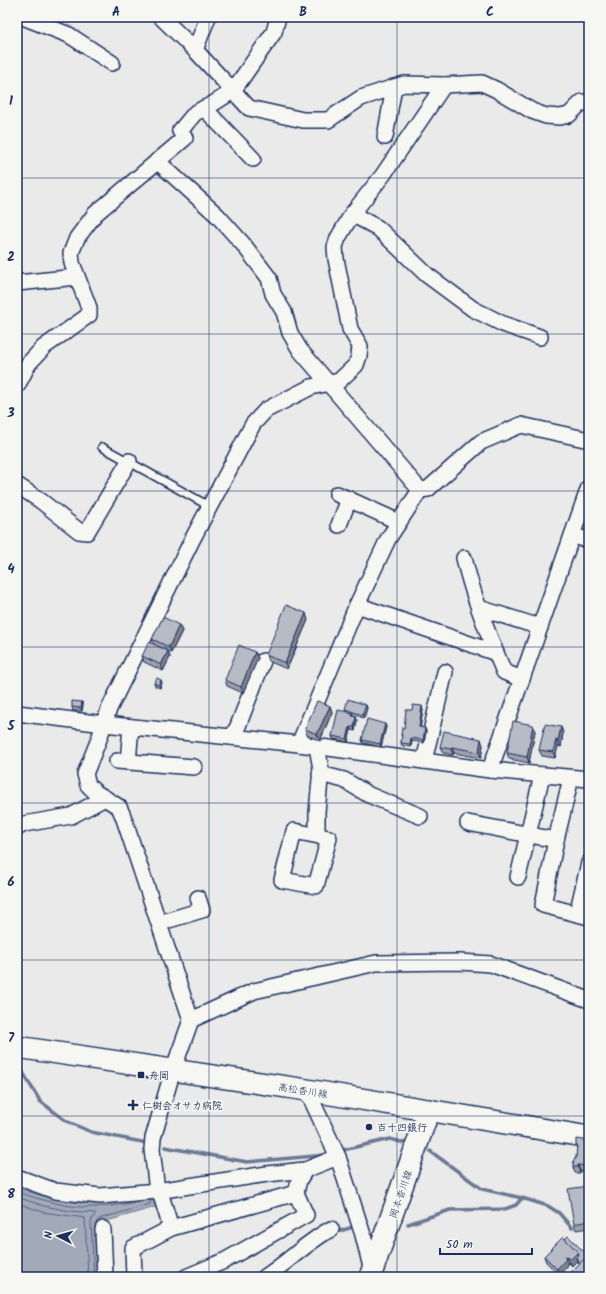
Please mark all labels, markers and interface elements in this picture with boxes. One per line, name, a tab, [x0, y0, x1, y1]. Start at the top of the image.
text: A	[112, 2, 120, 23]
text: B	[299, 2, 307, 23]
text: C	[486, 2, 494, 23]
text: 1	[9, 91, 13, 112]
text: 2	[7, 247, 15, 268]
text: 3	[6, 403, 15, 424]
text: 4	[7, 559, 15, 580]
text: 5	[7, 716, 16, 737]
text: 6	[7, 872, 15, 893]
text: 7	[8, 1028, 15, 1049]
place label: 舟岡	[149, 1068, 169, 1084]
marker: 舟岡	[136, 1070, 146, 1080]
street label: 高松香川線	[277, 1079, 329, 1103]
place label: 仁樹会オサカ病院	[142, 1098, 222, 1114]
marker: 仁樹会オサカ病院	[127, 1099, 139, 1111]
place label: 百十四銀行	[377, 1120, 427, 1136]
marker: 百十四銀行	[364, 1122, 374, 1132]
street label: 岡本香川線	[385, 1168, 417, 1221]
text: 8	[7, 1184, 15, 1205]
north arrow	[38, 1216, 78, 1256]
scale bar	[440, 1230, 532, 1256]
text: N	[40, 1231, 58, 1239]
text: 50 m	[446, 1235, 473, 1254]

